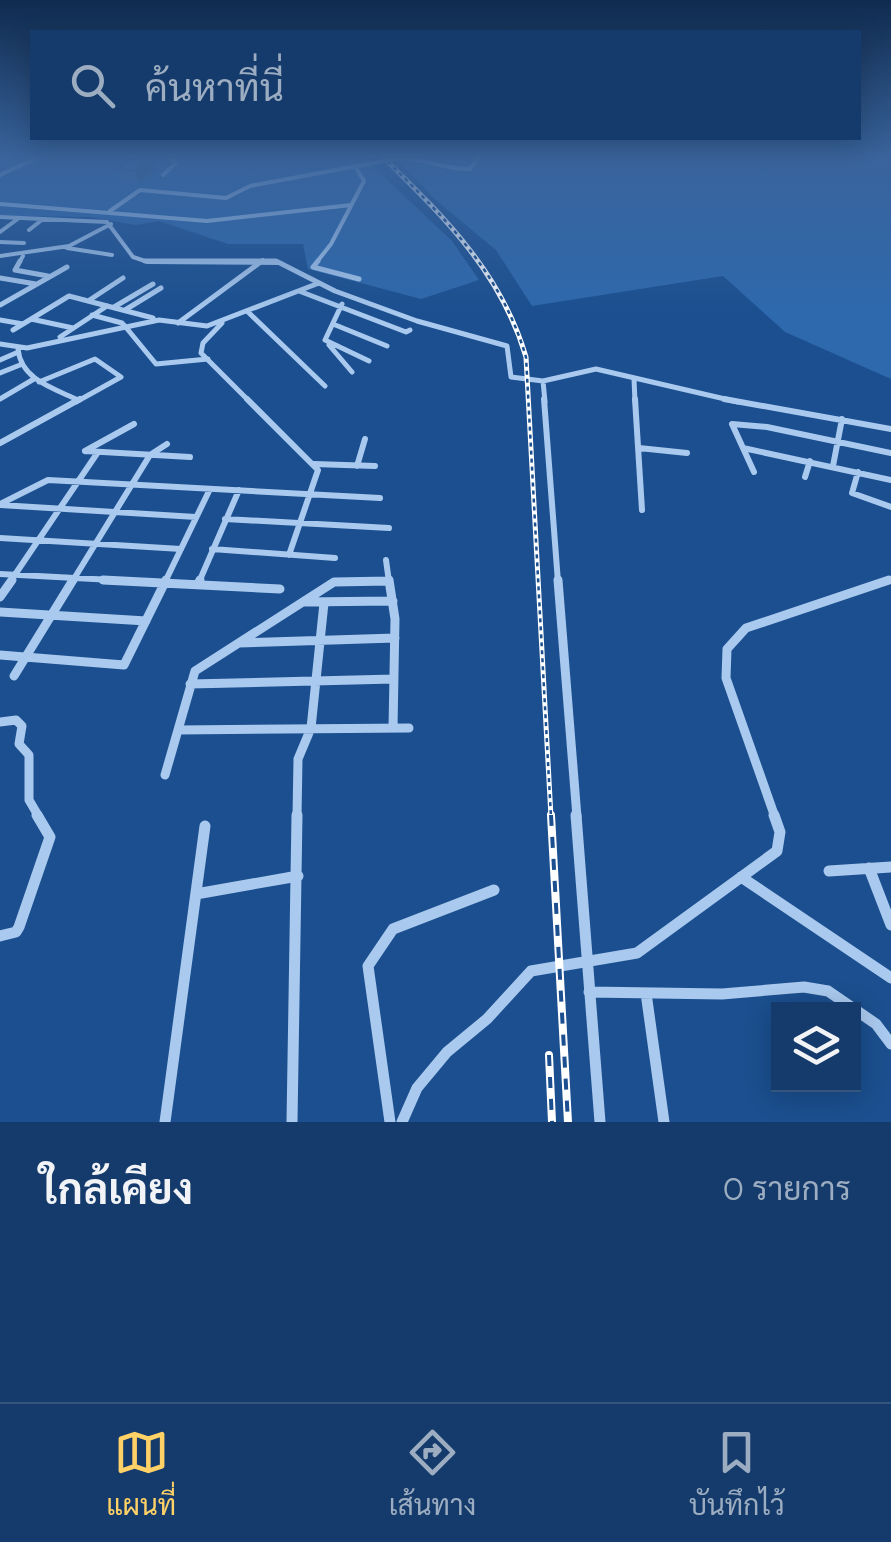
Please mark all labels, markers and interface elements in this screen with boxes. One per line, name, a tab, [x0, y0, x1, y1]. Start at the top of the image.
search box	[30, 30, 861, 140]
icon: search	[65, 58, 120, 113]
text: ค้นหาที่นี่	[145, 64, 284, 111]
map controls	[771, 1002, 861, 1092]
button: layers	[771, 1002, 861, 1092]
text: ใกล้เคียง	[40, 1163, 193, 1215]
text: 0 รายการ	[723, 1169, 851, 1208]
tab: แผนที่	[106, 1425, 176, 1522]
tab: เส้นทาง	[389, 1425, 476, 1522]
tab: บันทึกไว้	[689, 1425, 785, 1522]

